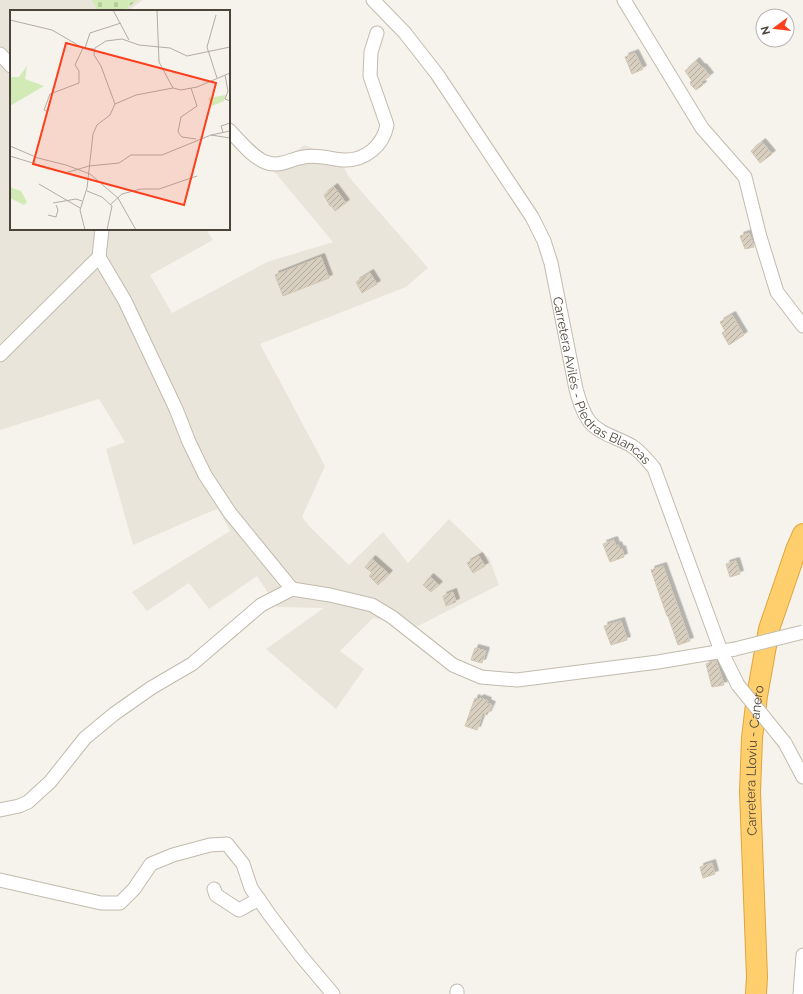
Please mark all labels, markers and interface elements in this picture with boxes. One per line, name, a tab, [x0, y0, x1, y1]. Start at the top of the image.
north arrow	[755, 8, 795, 48]
inset map	[10, 10, 230, 230]
text: N	[758, 25, 773, 36]
street label: Carretera Avilés - Piedras Blancas	[550, 295, 654, 467]
street label: Carretera Lloviu - Canero	[743, 684, 767, 836]

